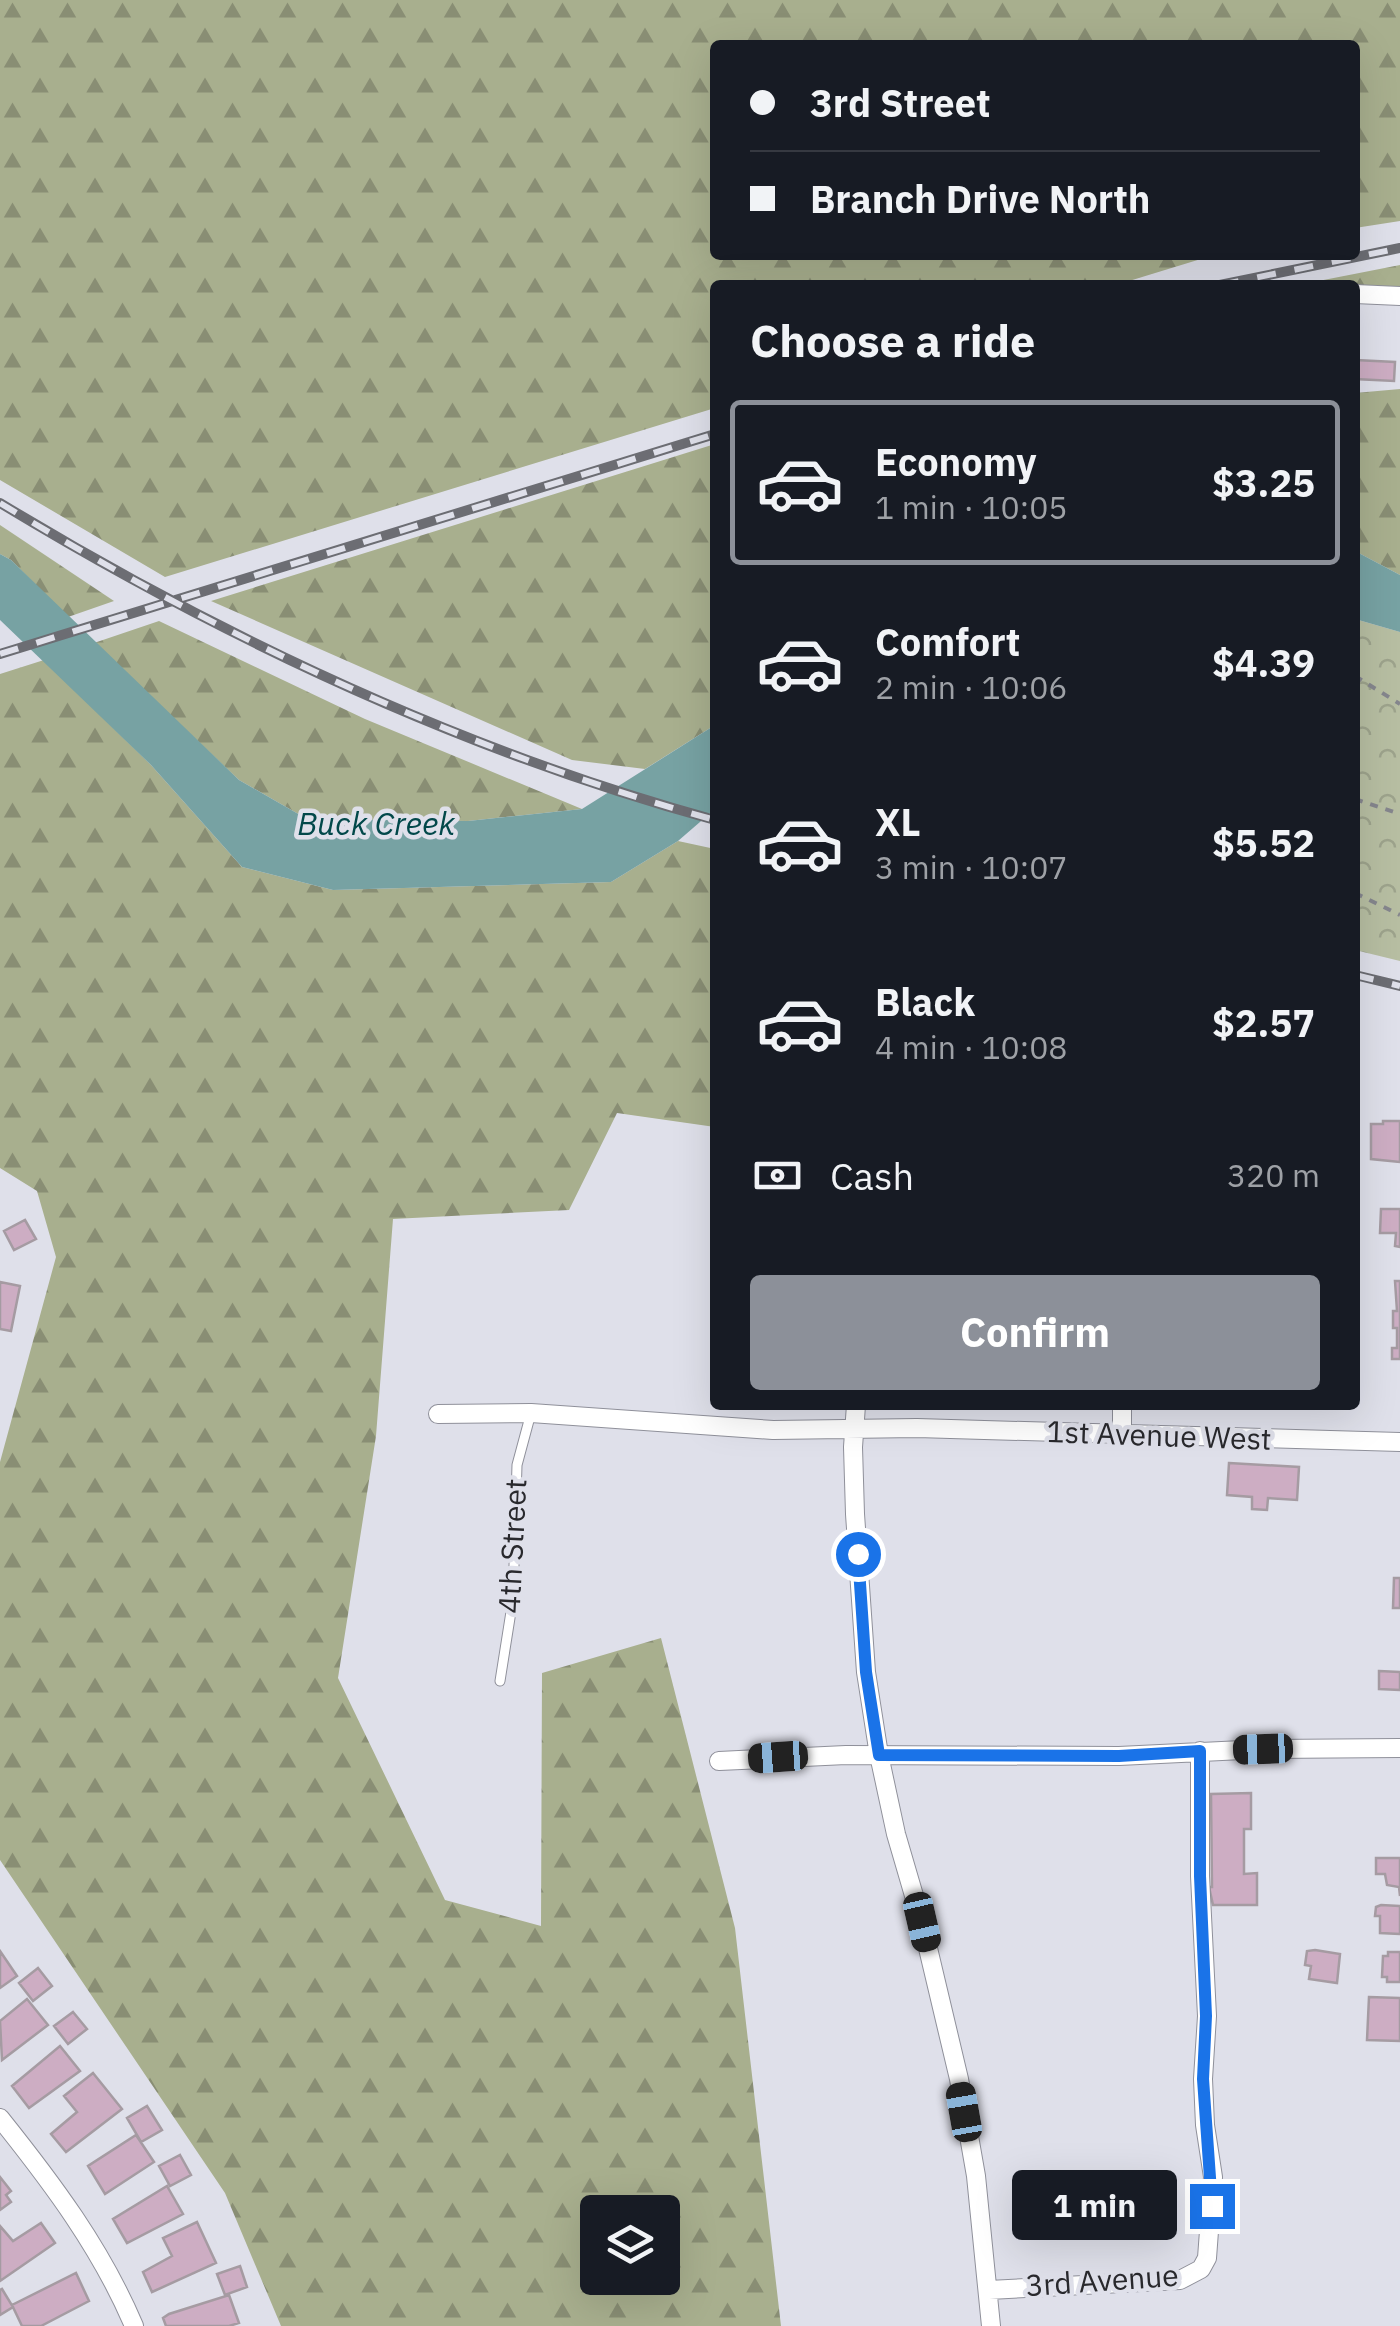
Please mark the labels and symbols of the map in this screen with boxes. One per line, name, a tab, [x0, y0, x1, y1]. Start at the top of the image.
water label: Buck Creek	[297, 802, 456, 844]
street label: 1st Avenue West	[1046, 1411, 1272, 1458]
street label: 4th Street	[488, 1478, 535, 1614]
route start	[836, 1532, 881, 1577]
car	[1232, 1733, 1294, 1765]
car	[747, 1740, 809, 1774]
car	[901, 1889, 943, 1955]
car	[944, 2080, 984, 2144]
callout: 1 min	[1012, 2171, 1177, 2241]
route end	[1190, 2184, 1235, 2229]
street label: 3rd Avenue	[1024, 2255, 1180, 2304]

